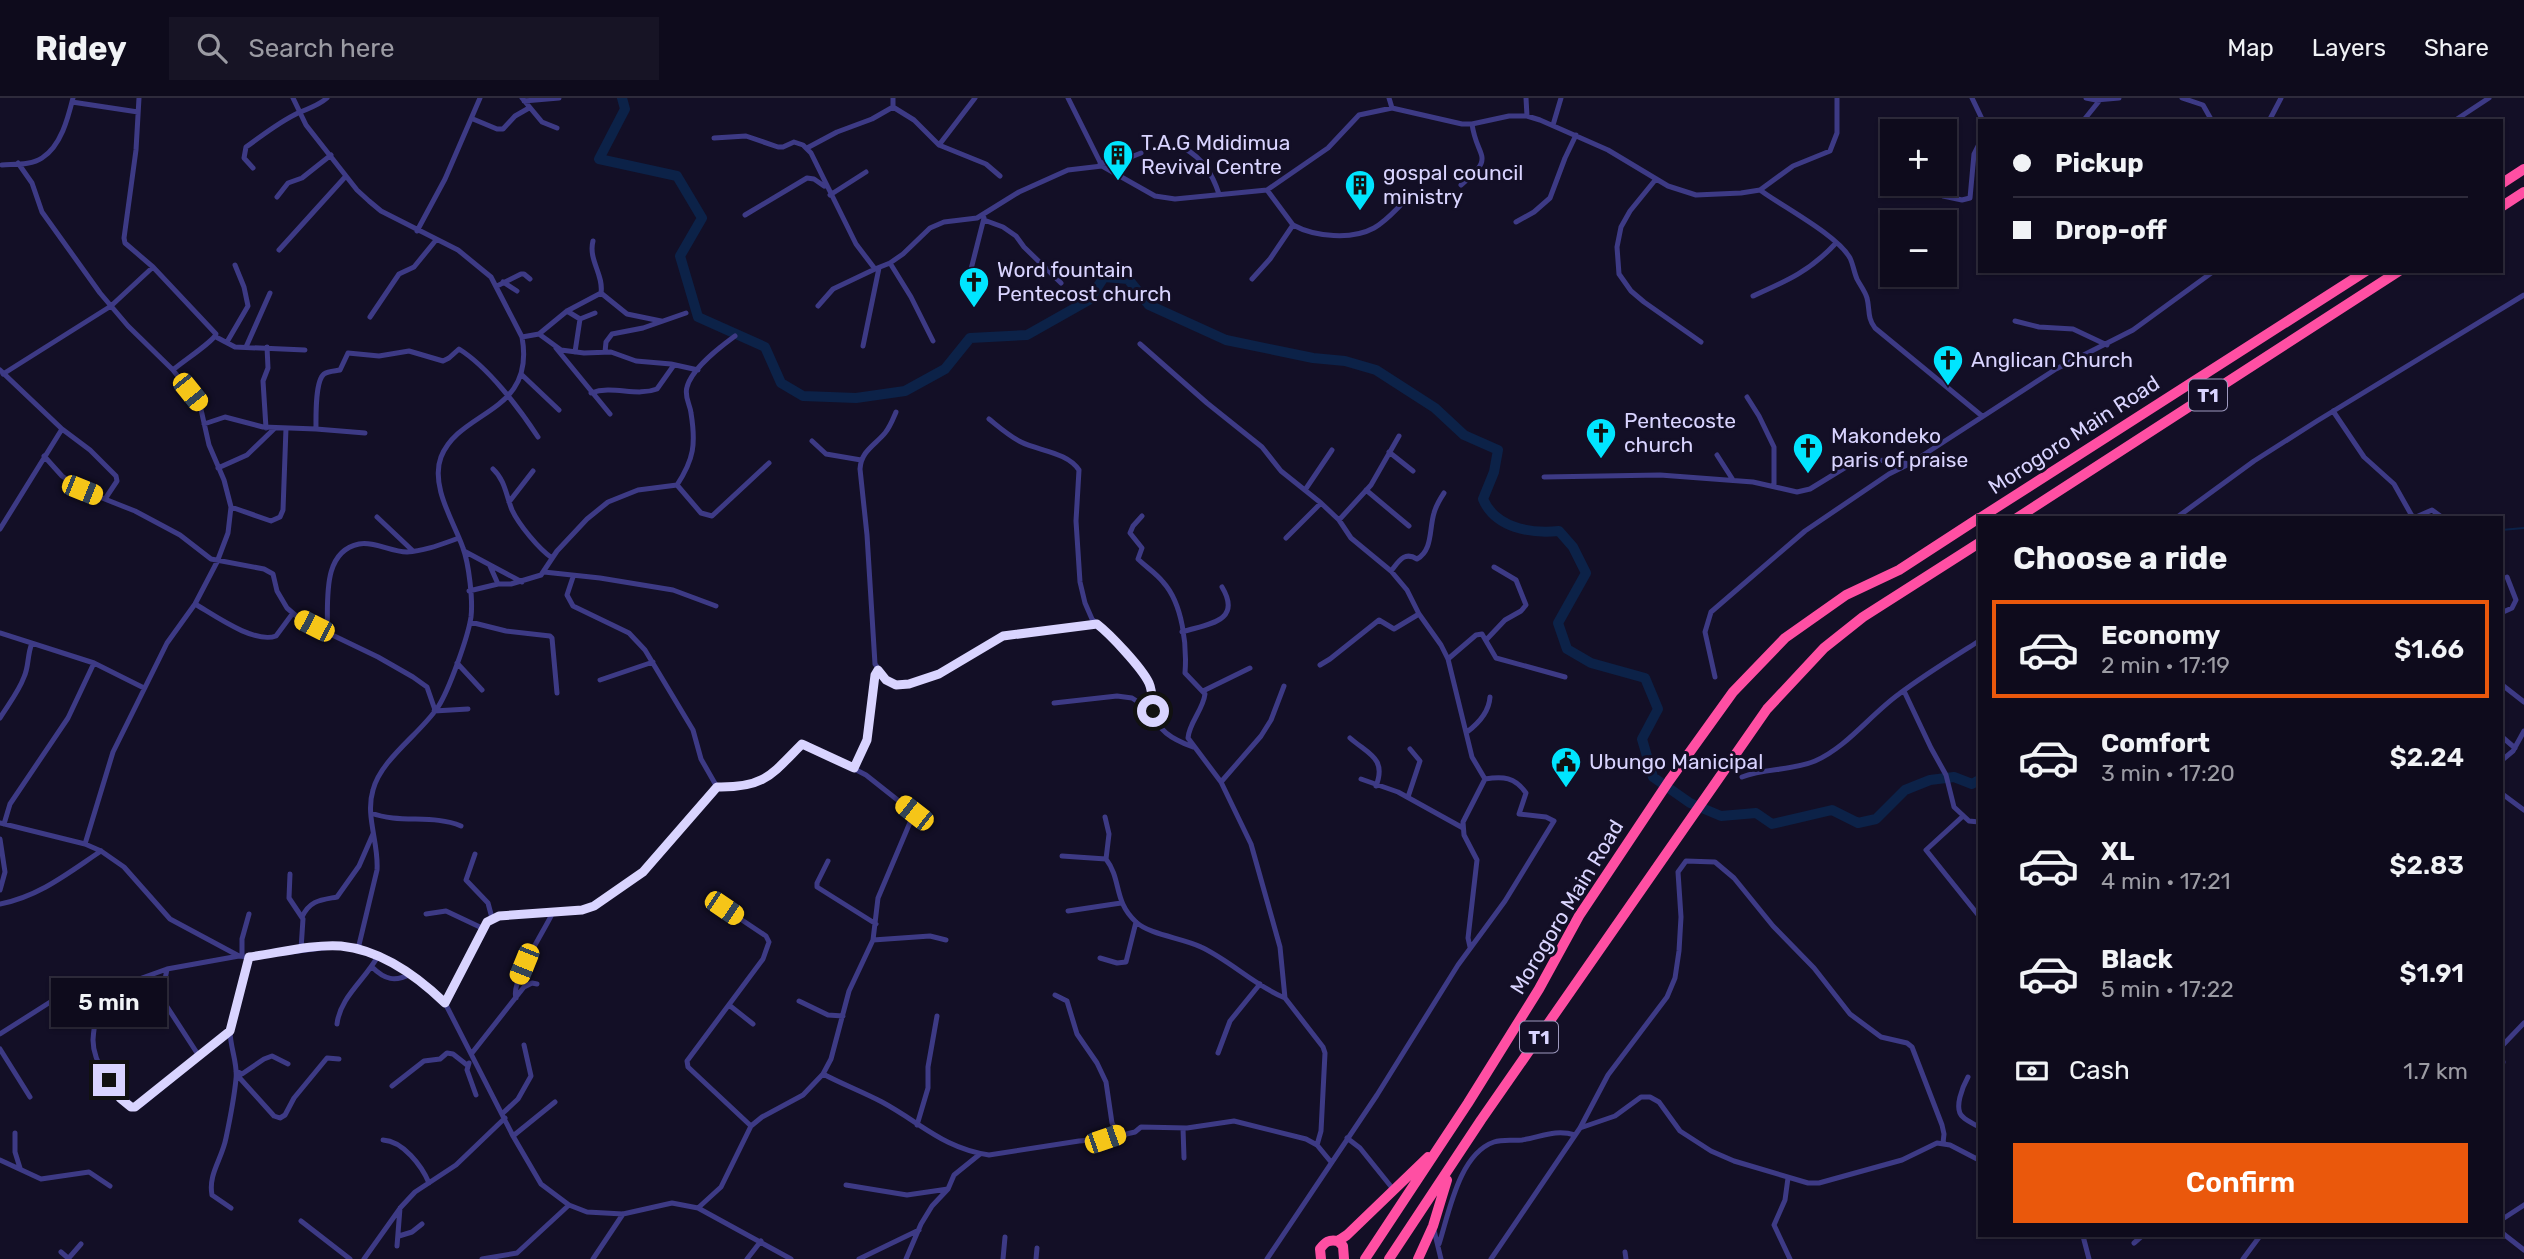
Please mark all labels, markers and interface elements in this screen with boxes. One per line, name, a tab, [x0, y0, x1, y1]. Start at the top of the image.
search box	[169, 17, 659, 80]
text: Ridey	[35, 29, 127, 68]
icon: search	[193, 29, 231, 67]
text: Search here	[249, 33, 394, 64]
text: Map	[2227, 34, 2274, 62]
text: Layers	[2312, 34, 2386, 62]
text: Share	[2424, 34, 2489, 62]
map controls	[1880, 119, 1957, 287]
button: +	[1880, 119, 1957, 196]
place label: T.A.G Mdidimua Revival Centre	[1141, 130, 1290, 179]
building icon: T.A.G Mdidimua Revival Centre	[1101, 138, 1135, 182]
text: Pickup	[2055, 148, 2144, 179]
place label: gospal council ministry	[1383, 160, 1523, 209]
building icon: gospal council ministry	[1343, 168, 1377, 212]
button: −	[1880, 210, 1957, 287]
text: Drop-off	[2055, 215, 2167, 246]
place label: Word fountain Pentecost church	[997, 257, 1172, 306]
church icon: Word fountain Pentecost church	[957, 265, 991, 309]
church icon: Anglican Church	[1931, 343, 1965, 387]
place label: Anglican Church	[1971, 347, 2133, 372]
car	[169, 369, 212, 415]
street label: Morogoro Main Road	[1983, 370, 2164, 499]
road number: T1	[2189, 380, 2227, 410]
place label: Pentecoste church	[1624, 408, 1736, 457]
church icon: Pentecoste church	[1584, 416, 1618, 460]
place label: Makondeko paris of praise	[1831, 423, 1968, 472]
church icon: Makondeko paris of praise	[1791, 431, 1825, 475]
car	[59, 472, 106, 508]
text: Choose a ride	[2013, 539, 2227, 577]
car	[291, 607, 338, 645]
icon: car	[2017, 618, 2080, 681]
text: Economy	[2101, 620, 2220, 651]
text: $1.66	[2394, 634, 2464, 665]
text: 2 min · 17:19	[2101, 651, 2230, 679]
route start	[1137, 695, 1169, 727]
icon: car	[2017, 726, 2080, 789]
text: Comfort	[2101, 728, 2210, 759]
text: $2.24	[2390, 742, 2464, 773]
public building icon: Ubungo Manicipal	[1549, 745, 1583, 789]
place label: Ubungo Manicipal	[1589, 749, 1763, 774]
text: 3 min · 17:20	[2101, 759, 2235, 787]
car	[891, 792, 938, 834]
street label: Morogoro Main Road	[1505, 815, 1629, 999]
icon: car	[2017, 834, 2080, 897]
text: XL	[2101, 836, 2134, 867]
text: $2.83	[2389, 850, 2464, 881]
text: 4 min · 17:21	[2101, 867, 2231, 895]
car	[701, 888, 748, 928]
car	[507, 941, 542, 987]
icon: car	[2017, 942, 2080, 1005]
text: Black	[2101, 944, 2173, 975]
text: $1.91	[2400, 958, 2464, 989]
text: 5 min · 17:22	[2101, 975, 2234, 1003]
callout: 5 min	[51, 978, 167, 1028]
text: 5 min	[78, 988, 140, 1016]
road number: T1	[1520, 1021, 1558, 1052]
icon: cash	[2013, 1052, 2051, 1090]
text: Cash	[2069, 1055, 2130, 1086]
text: 1.7 km	[2403, 1057, 2468, 1085]
route end	[93, 1064, 125, 1096]
car	[1082, 1122, 1129, 1156]
button: Confirm	[2013, 1143, 2468, 1223]

